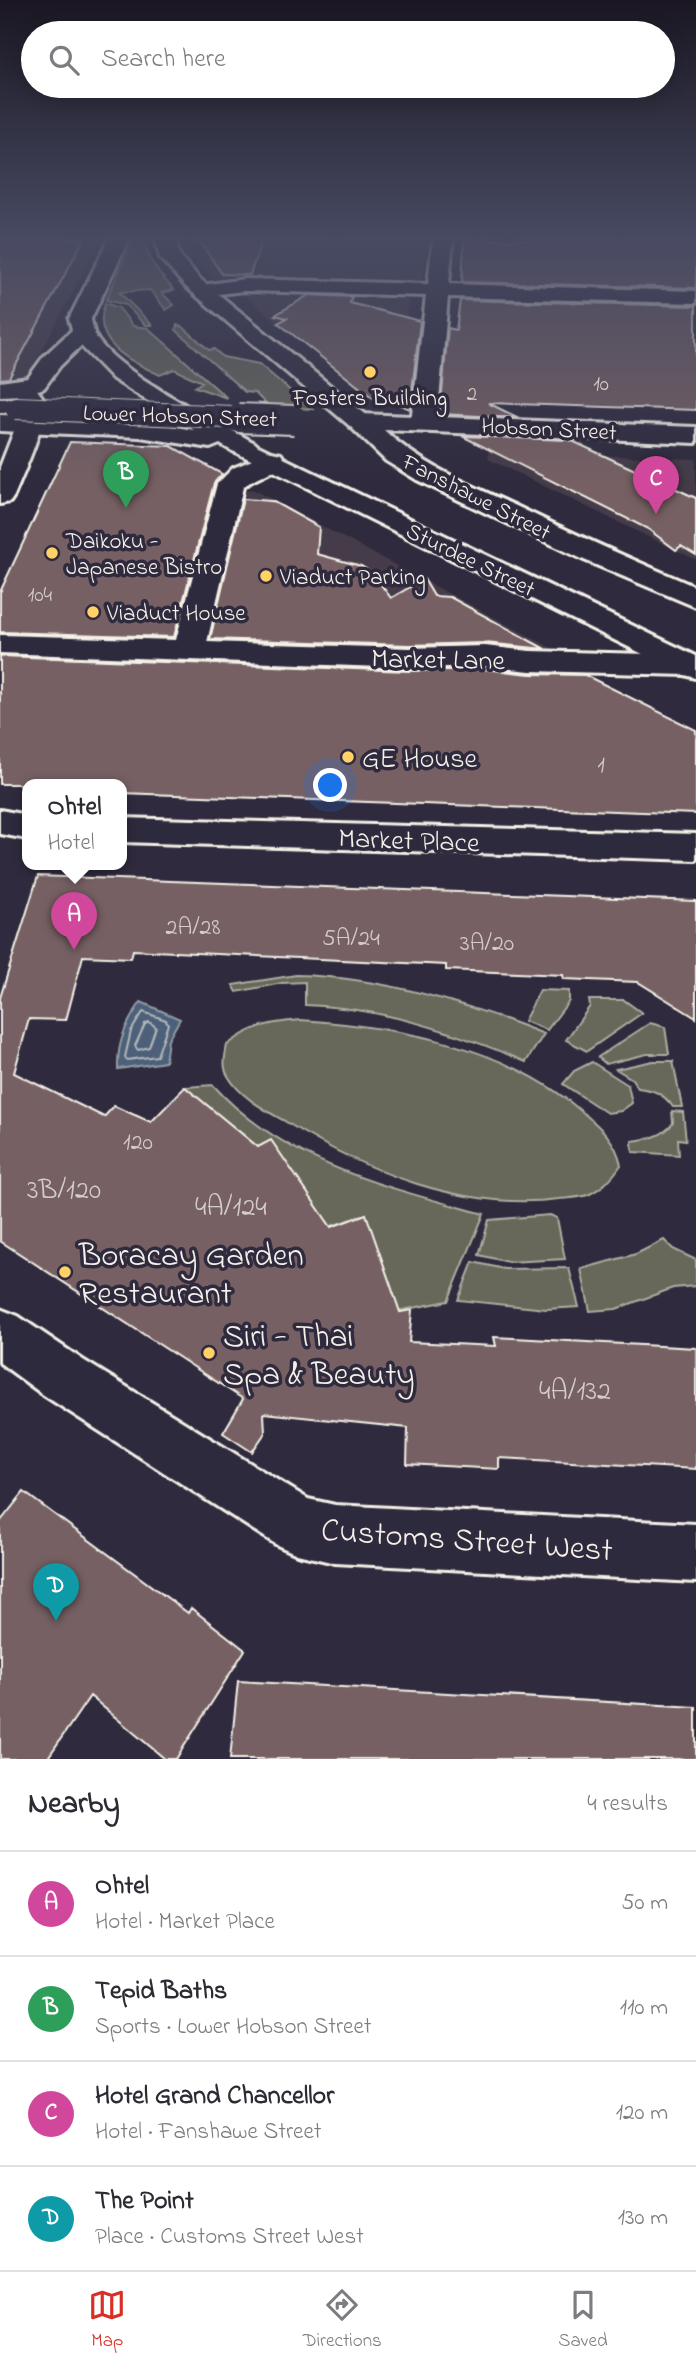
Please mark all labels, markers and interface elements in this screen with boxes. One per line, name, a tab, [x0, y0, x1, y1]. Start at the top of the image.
search box	[21, 21, 675, 98]
icon: search	[45, 41, 83, 79]
text: Search here	[101, 41, 226, 79]
marker: Fosters Building	[362, 364, 378, 380]
house number: 10	[593, 370, 609, 400]
house number: 2	[467, 380, 477, 410]
place label: Fosters Building	[292, 383, 447, 417]
street label: Lower Hobson Street	[82, 398, 278, 437]
street label: Hobson Street	[480, 410, 618, 451]
street label: Fanshawe Street	[395, 446, 556, 550]
pin: B	[103, 450, 149, 508]
pin: C	[633, 456, 679, 514]
street label: Sturdee Street	[400, 516, 540, 607]
place label: Daikoku - Japanese Bistro	[65, 526, 222, 585]
marker: Daikoku - Japanese Bistro	[44, 545, 60, 561]
place label: Viaduct Parking	[279, 562, 426, 596]
marker: Viaduct Parking	[258, 568, 274, 584]
house number: 104	[28, 581, 53, 611]
place label: Viaduct House	[106, 598, 246, 631]
marker: Viaduct House	[85, 604, 101, 620]
street label: Market Lane	[371, 640, 506, 683]
place label: GE House	[362, 740, 478, 781]
marker: GE House	[340, 749, 356, 765]
house number: 1	[597, 749, 605, 784]
your location	[313, 768, 347, 802]
popup	[22, 779, 127, 870]
text: Ohtel	[47, 789, 102, 827]
street label: Market Place	[338, 820, 481, 865]
text: Hotel	[47, 827, 95, 860]
pin: A	[51, 892, 97, 950]
house number: 2A/28	[165, 911, 221, 946]
house number: 5A/24	[322, 922, 380, 957]
house number: 3A/20	[460, 927, 514, 962]
house number: 120	[123, 1126, 153, 1161]
house number: 3B/120	[27, 1171, 101, 1212]
house number: 4A/124	[195, 1188, 267, 1229]
place label: Boracay Garden Restaurant	[78, 1233, 304, 1319]
marker: Boracay Garden Restaurant	[57, 1264, 73, 1280]
place label: Siri - Thai Spa & Beauty	[223, 1314, 415, 1400]
marker: Siri - Thai Spa & Beauty	[201, 1345, 217, 1361]
house number: 4A/132	[539, 1372, 611, 1413]
street label: Customs Street West	[319, 1508, 614, 1576]
pin: D	[33, 1563, 79, 1621]
text: Nearby	[28, 1783, 120, 1827]
text: 4 results	[587, 1788, 668, 1821]
text: Ohtel	[95, 1868, 149, 1906]
text: A	[44, 1887, 58, 1920]
text: 50 m	[621, 1887, 668, 1920]
text: Hotel · Market Place	[95, 1906, 275, 1939]
text: Tepid Baths	[95, 1973, 227, 2011]
text: B	[43, 1992, 59, 2025]
text: 110 m	[620, 1992, 668, 2025]
text: Sports · Lower Hobson Street	[95, 2011, 371, 2044]
text: Hotel Grand Chancellor	[95, 2078, 334, 2116]
text: C	[45, 2097, 57, 2130]
text: 120 m	[616, 2097, 668, 2130]
text: Hotel · Fanshawe Street	[95, 2116, 321, 2149]
text: The Point	[95, 2183, 194, 2221]
text: D	[43, 2202, 59, 2235]
text: 130 m	[618, 2202, 668, 2235]
text: Place · Customs Street West	[95, 2221, 364, 2254]
tab: Map	[88, 2286, 126, 2355]
tab: Directions	[303, 2286, 382, 2355]
tab: Saved	[558, 2286, 608, 2355]

